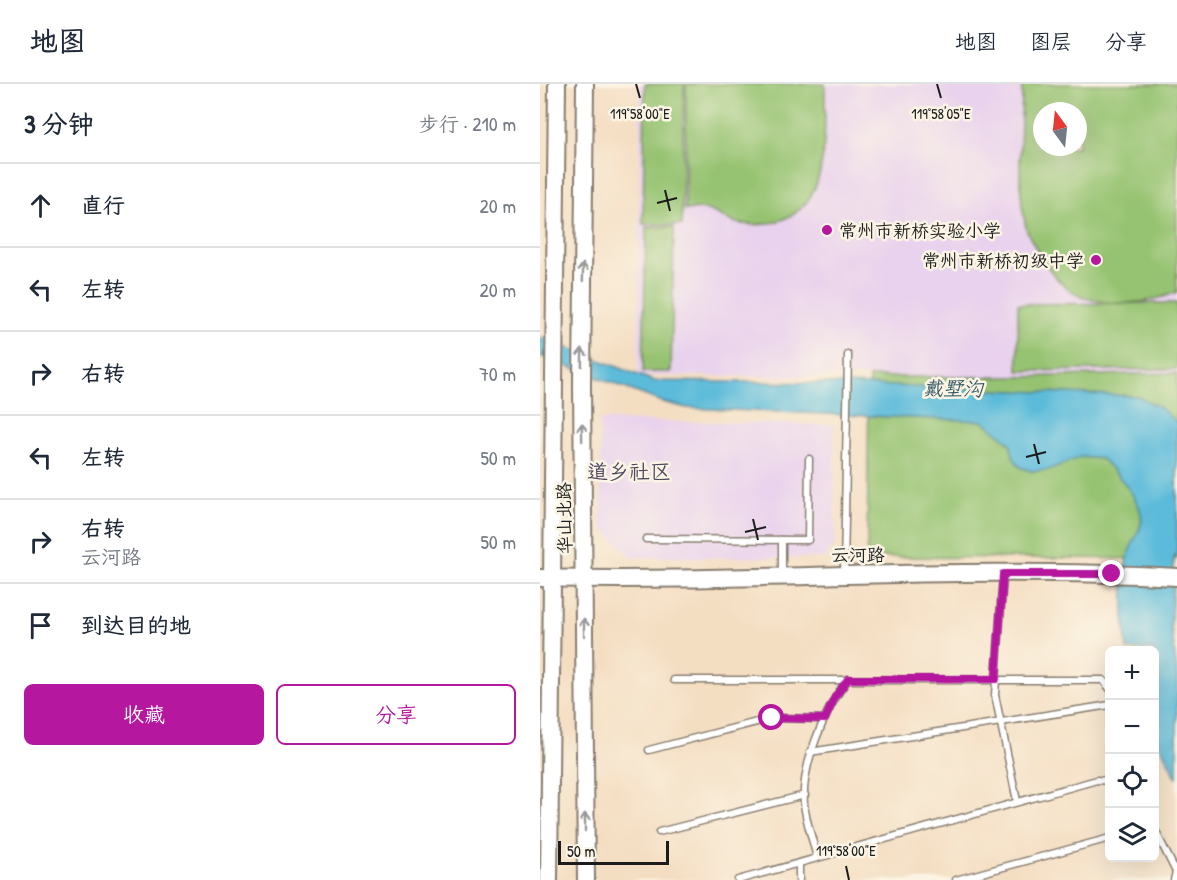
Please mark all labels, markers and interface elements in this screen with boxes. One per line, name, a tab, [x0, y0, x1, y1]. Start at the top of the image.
text: 地图	[30, 22, 86, 60]
text: 地图	[955, 27, 997, 56]
text: 图层	[1030, 27, 1072, 56]
text: 分享	[1105, 27, 1147, 56]
north arrow	[1033, 102, 1087, 156]
text: 119°58'00"E	[610, 103, 670, 124]
text: 119°58'05"E	[911, 103, 971, 124]
text: 3 分钟	[24, 106, 94, 141]
text: 步行 · 210 m	[419, 110, 516, 137]
icon: ahead	[24, 189, 57, 222]
text: 直行	[81, 190, 125, 220]
text: 20 m	[479, 192, 516, 219]
place label: 常州市新桥实验小学	[839, 218, 1001, 243]
marker: 常州市新桥实验小学	[820, 223, 834, 237]
place label: 常州市新桥初级中学	[922, 248, 1084, 273]
marker: 常州市新桥初级中学	[1089, 253, 1103, 267]
one-way arrow	[577, 262, 589, 282]
icon: left	[24, 273, 57, 306]
text: 左转	[81, 274, 125, 304]
text: 20 m	[479, 276, 516, 303]
one-way arrow	[576, 348, 588, 368]
icon: right	[24, 357, 57, 390]
text: 右转	[81, 358, 125, 388]
text: 70 m	[479, 360, 516, 387]
water label: 戴墅沟	[923, 374, 985, 402]
one-way arrow	[576, 422, 588, 442]
icon: left	[24, 441, 57, 474]
text: 左转	[81, 442, 125, 472]
text: 50 m	[480, 444, 516, 471]
district label: 道乡社区	[587, 457, 671, 486]
street label: 华山北路	[551, 482, 577, 554]
text: 右转	[81, 513, 125, 543]
icon: right	[24, 525, 57, 558]
text: 50 m	[480, 528, 516, 555]
street label: 云河路	[831, 542, 885, 567]
text: 云河路	[81, 543, 141, 570]
route end	[1098, 560, 1124, 586]
icon: arrive	[24, 609, 57, 642]
text: 到达目的地	[81, 610, 191, 640]
one-way arrow	[578, 617, 590, 637]
map controls	[1105, 646, 1159, 862]
button: +	[1105, 646, 1159, 700]
button: 收藏	[24, 684, 264, 745]
button: 分享	[276, 684, 516, 745]
button: −	[1105, 700, 1159, 754]
route start	[758, 704, 784, 730]
button: locate	[1105, 754, 1159, 808]
button: layers	[1105, 808, 1159, 862]
one-way arrow	[579, 812, 591, 832]
scale bar	[558, 838, 669, 866]
text: 50 m	[567, 840, 596, 862]
text: 119°58'00"E	[816, 840, 876, 861]

